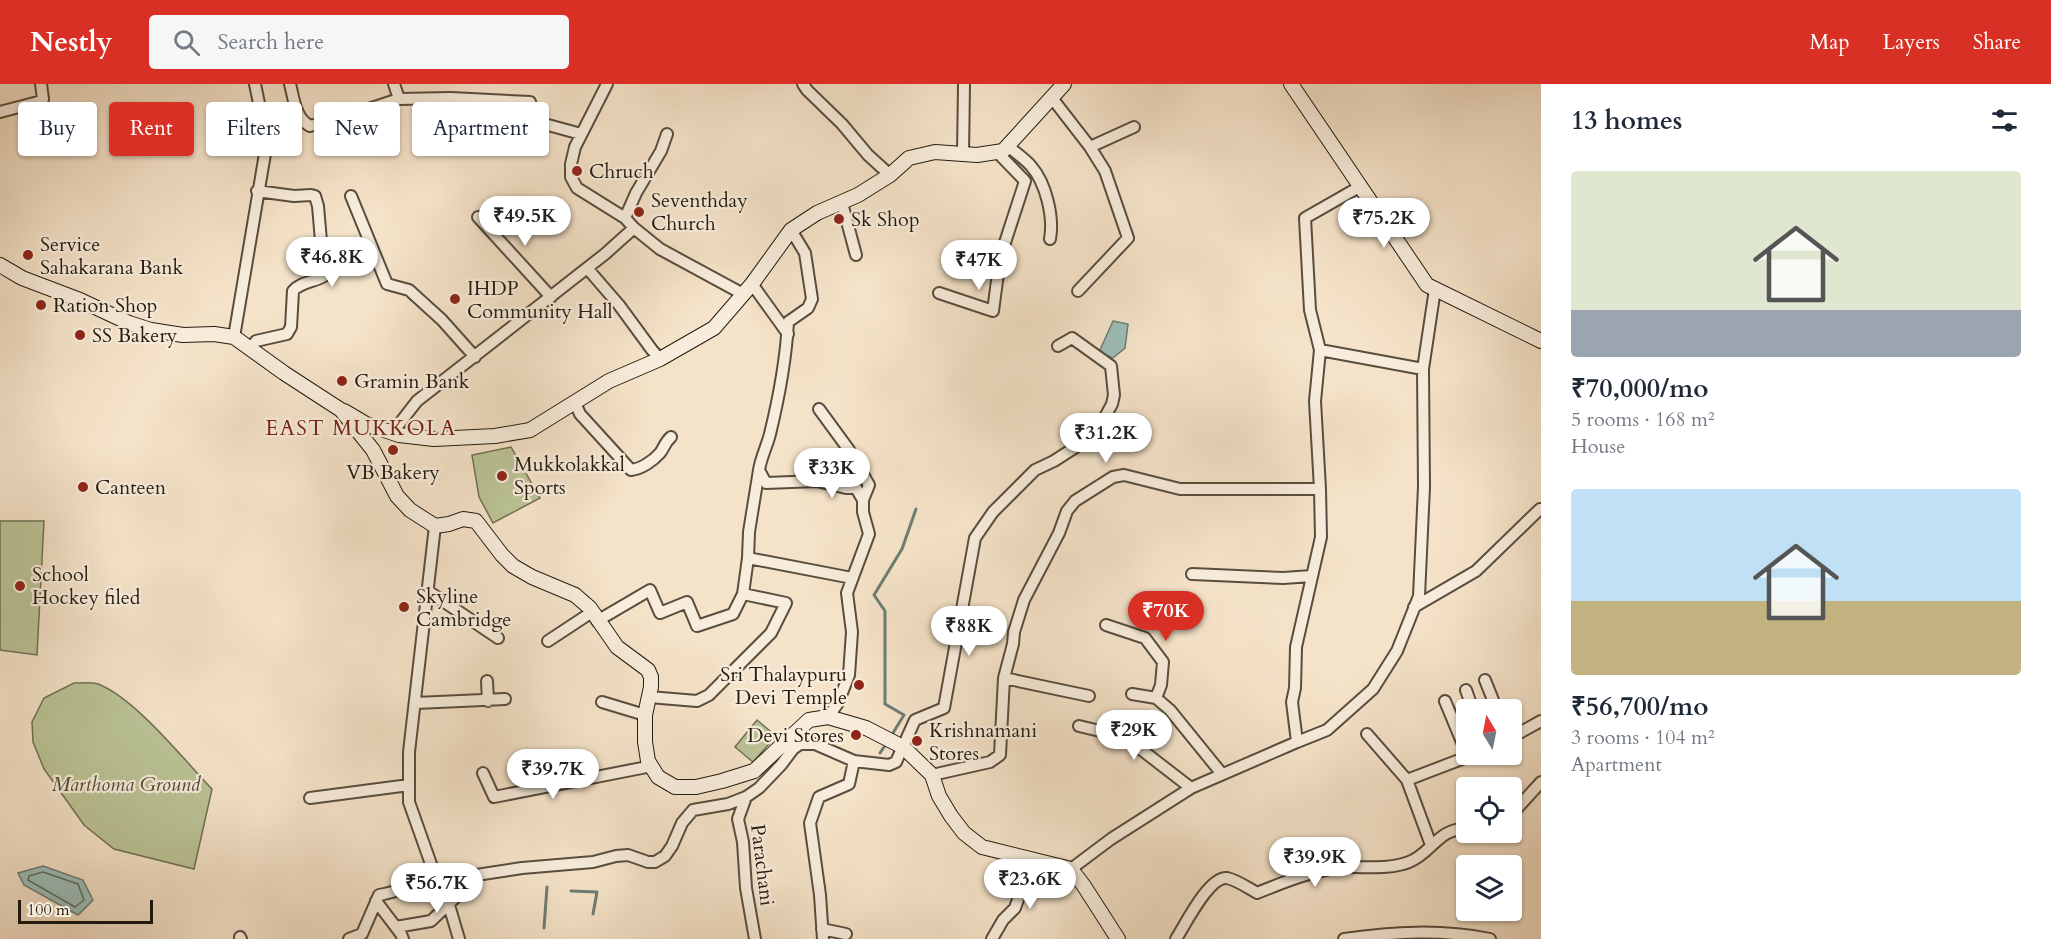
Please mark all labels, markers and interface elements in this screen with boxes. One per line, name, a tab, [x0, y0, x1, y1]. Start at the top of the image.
search box	[149, 15, 569, 69]
text: Nestly	[30, 23, 113, 61]
icon: search	[170, 26, 203, 59]
text: Search here	[218, 27, 324, 57]
text: Map	[1810, 28, 1850, 57]
text: Layers	[1883, 28, 1940, 57]
text: Share	[1973, 28, 2021, 57]
chip: Buy	[18, 102, 97, 156]
chip: Rent	[109, 102, 194, 156]
chip: Filters	[206, 102, 302, 156]
chip: New	[314, 102, 400, 156]
chip: Apartment	[412, 102, 549, 156]
text: 13 homes	[1571, 103, 1682, 138]
icon: filters	[1988, 104, 2021, 137]
place label: Chruch	[589, 158, 654, 185]
marker: Chruch	[570, 164, 584, 178]
place label: Seventhday Church	[651, 187, 748, 237]
pin: ₹49.5K	[476, 196, 574, 247]
pin: ₹75.2K	[1335, 198, 1433, 249]
text: ₹49.5K	[493, 202, 557, 229]
text: ₹75.2K	[1352, 204, 1416, 231]
marker: Seventhday Church	[632, 205, 646, 219]
place label: Sk Shop	[851, 206, 920, 233]
icon: home	[1742, 210, 1850, 318]
marker: Sk Shop	[832, 212, 846, 226]
place label: Service Sahakarana Bank	[40, 231, 184, 281]
pin: ₹46.8K	[283, 237, 381, 288]
pin: ₹47K	[943, 240, 1015, 291]
text: ₹46.8K	[300, 243, 364, 270]
text: ₹47K	[955, 246, 1003, 273]
marker: Service Sahakarana Bank	[21, 248, 35, 262]
place label: IHDP Community Hall	[467, 275, 613, 325]
place label: Ration Shop	[53, 292, 157, 319]
marker: IHDP Community Hall	[448, 292, 462, 306]
marker: Ration Shop	[34, 298, 48, 312]
place label: SS Bakery	[92, 322, 178, 349]
marker: SS Bakery	[73, 328, 87, 342]
place label: Gramin Bank	[354, 368, 470, 395]
text: ₹70,000/mo	[1571, 371, 1708, 406]
marker: Gramin Bank	[335, 374, 349, 388]
text: 5 rooms · 168 m²	[1571, 406, 1715, 433]
pin: ₹31.2K	[1057, 413, 1155, 464]
district label: EAST MUKKOLA	[265, 414, 457, 443]
text: ₹31.2K	[1074, 419, 1138, 446]
text: House	[1571, 433, 1625, 460]
marker: VB Bakery	[386, 443, 400, 457]
pin: ₹33K	[796, 448, 868, 499]
place label: Mukkolakkal Sports	[514, 451, 625, 501]
text: ₹33K	[808, 454, 856, 481]
place label: VB Bakery	[346, 459, 440, 486]
marker: Mukkolakkal Sports	[495, 469, 509, 483]
place label: Canteen	[95, 474, 167, 501]
marker: Canteen	[76, 480, 90, 494]
icon: home	[1742, 528, 1850, 636]
place label: School Hockey filed	[32, 561, 141, 611]
marker: School Hockey filed	[13, 579, 27, 593]
place label: Skyline Cambridge	[416, 583, 511, 633]
pin: ₹70K	[1130, 591, 1202, 642]
text: ₹70K	[1142, 597, 1190, 624]
marker: Skyline Cambridge	[397, 600, 411, 614]
pin: ₹88K	[933, 606, 1005, 657]
text: ₹88K	[945, 612, 993, 639]
place label: Sri Thalaypuru Devi Temple	[720, 661, 847, 711]
marker: Sri Thalaypuru Devi Temple	[852, 678, 866, 692]
text: ₹56,700/mo	[1571, 689, 1708, 724]
north arrow	[1456, 699, 1522, 765]
map controls	[1456, 699, 1522, 921]
pin: ₹29K	[1098, 710, 1170, 761]
text: ₹29K	[1110, 716, 1158, 743]
place label: Krishnamani Stores	[929, 717, 1037, 767]
place label: Devi Stores	[747, 722, 844, 749]
text: 3 rooms · 104 m²	[1571, 724, 1715, 751]
marker: Devi Stores	[849, 728, 863, 742]
marker: Krishnamani Stores	[910, 734, 924, 748]
pin: ₹39.7K	[504, 749, 602, 800]
text: Apartment	[1571, 751, 1662, 778]
text: ₹39.7K	[521, 755, 585, 782]
park label: Marthoma Ground	[52, 771, 202, 798]
button: locate	[1456, 777, 1522, 843]
street label: Parachani	[744, 823, 781, 908]
pin: ₹39.9K	[1266, 837, 1364, 888]
text: ₹39.9K	[1283, 843, 1347, 870]
button: layers	[1456, 855, 1522, 921]
pin: ₹23.6K	[981, 859, 1079, 910]
pin: ₹56.7K	[388, 863, 486, 914]
text: ₹23.6K	[998, 865, 1062, 892]
text: ₹56.7K	[405, 869, 469, 896]
scale bar	[18, 897, 153, 924]
text: 100 m	[27, 899, 69, 921]

